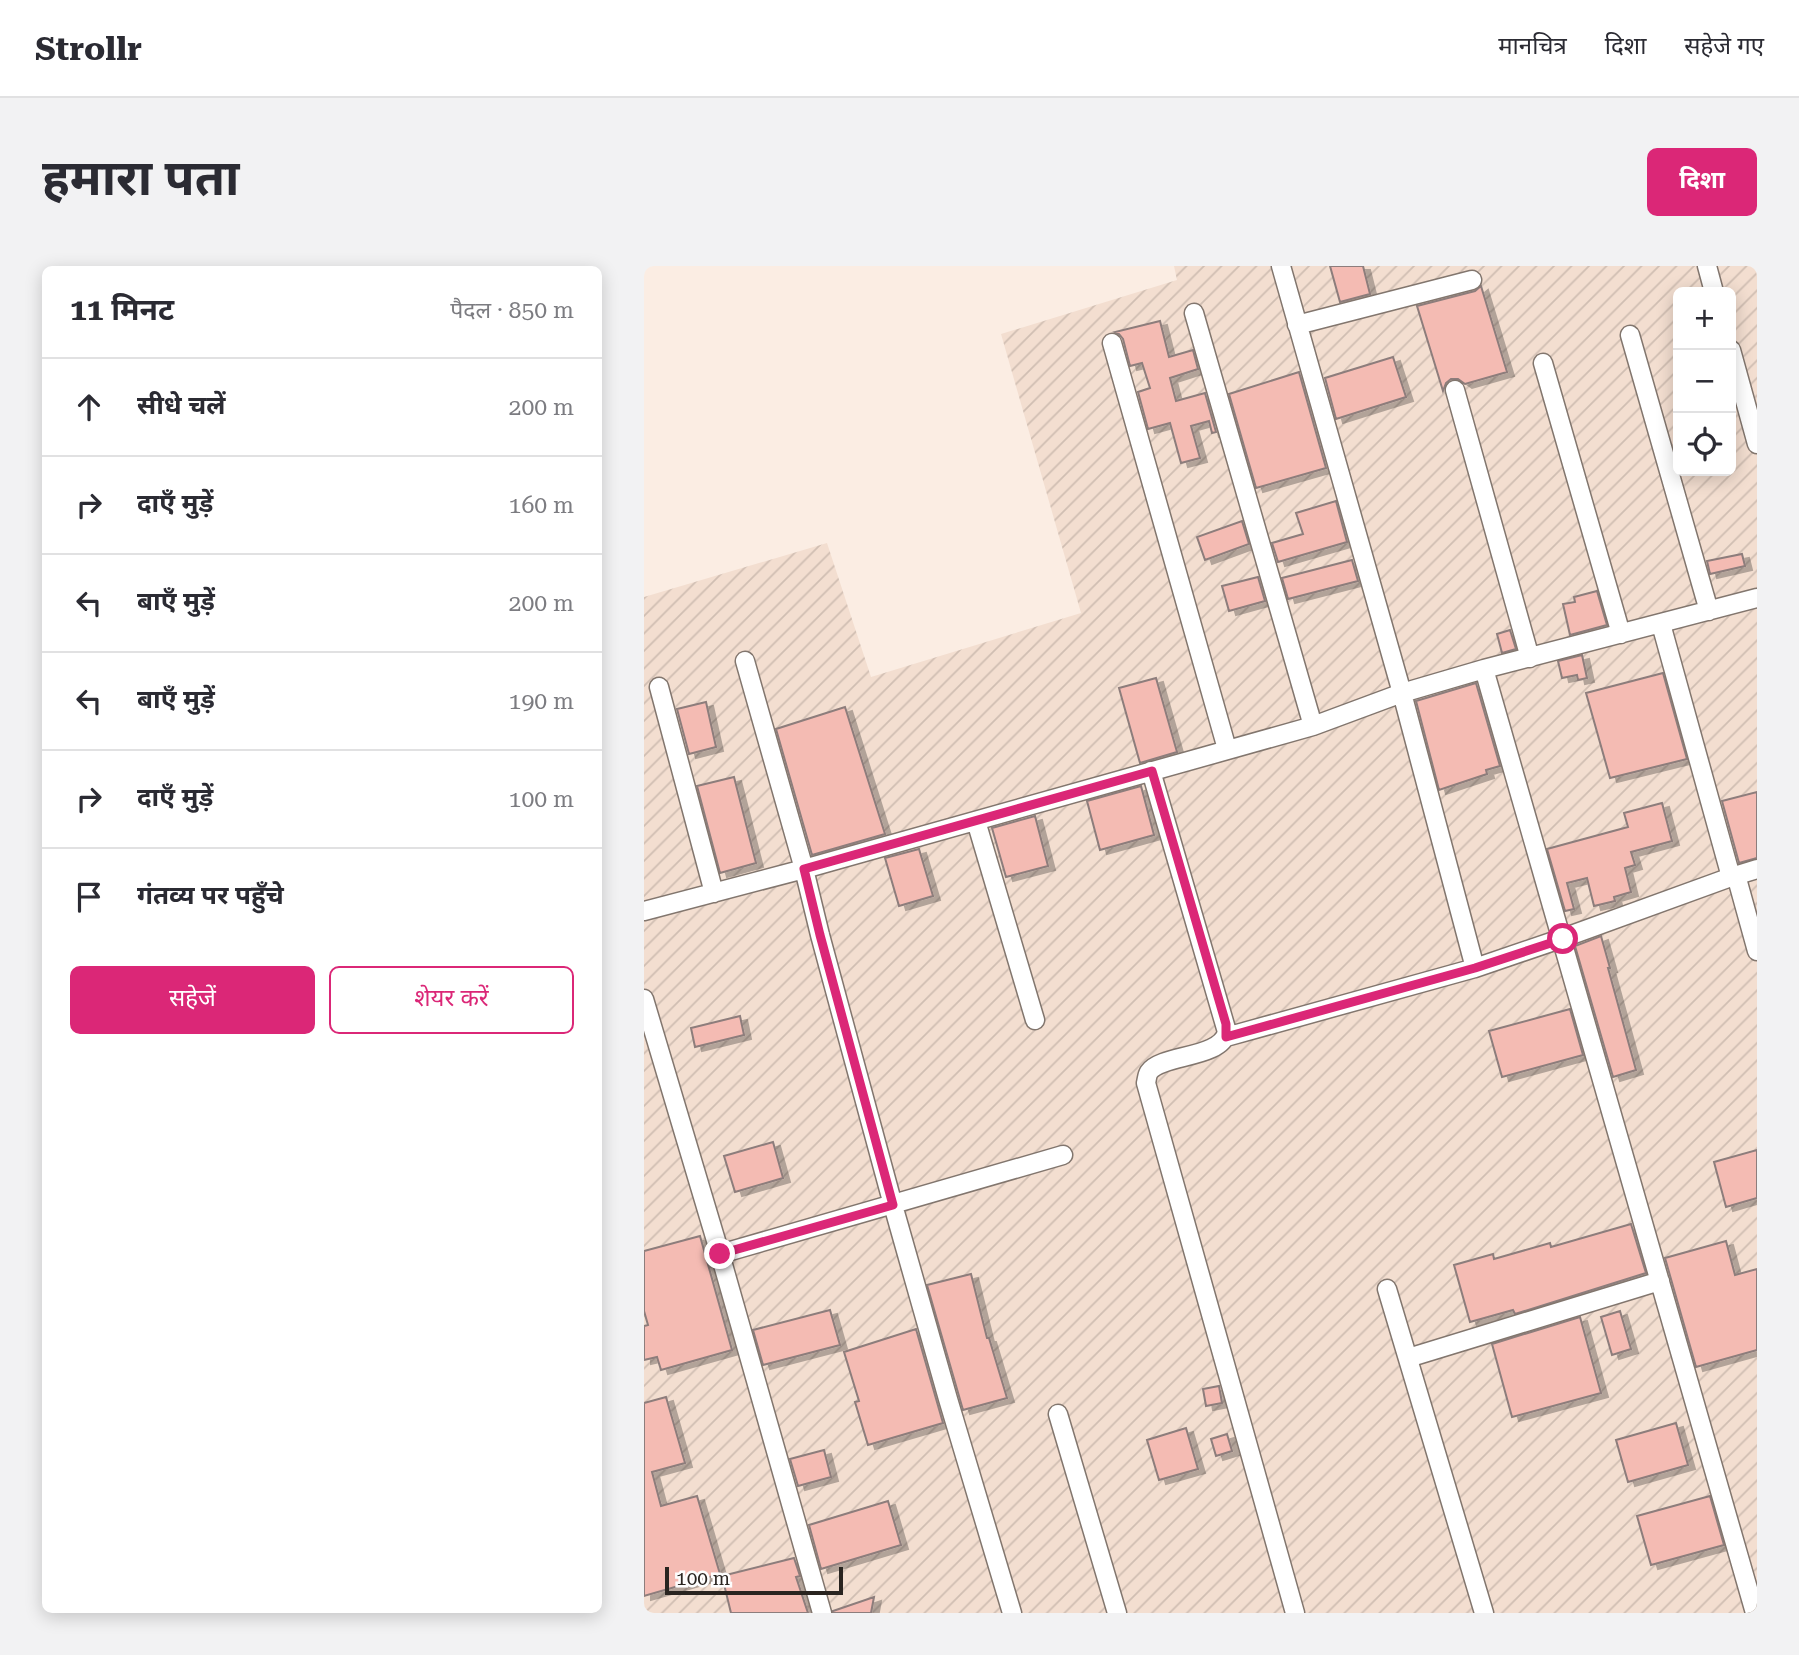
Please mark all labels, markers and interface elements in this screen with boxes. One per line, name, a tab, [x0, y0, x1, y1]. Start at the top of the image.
text: Strollr	[35, 29, 142, 68]
text: मानचित्र	[1498, 32, 1567, 60]
text: दिशा	[1605, 32, 1646, 60]
text: सहेजे गए	[1684, 32, 1764, 60]
button: दिशा	[1647, 148, 1757, 216]
text: हमारा पता	[42, 150, 239, 207]
map controls	[1673, 287, 1736, 476]
button: +	[1673, 287, 1736, 350]
text: 11 मिनट	[70, 292, 174, 327]
text: पैदल · 850 m	[450, 297, 574, 324]
button: −	[1673, 350, 1736, 413]
icon: ahead	[70, 388, 108, 426]
text: सीधे चलें	[137, 390, 226, 420]
text: 200 m	[509, 394, 574, 421]
button: locate	[1673, 413, 1736, 476]
icon: right	[70, 486, 108, 524]
text: दाएँ मुड़ें	[137, 488, 213, 518]
text: 160 m	[509, 492, 574, 519]
icon: left	[70, 584, 108, 622]
text: बाएँ मुड़ें	[137, 586, 215, 616]
text: 200 m	[509, 590, 574, 617]
icon: left	[70, 682, 108, 720]
text: बाएँ मुड़ें	[137, 684, 215, 714]
text: 190 m	[509, 688, 574, 715]
icon: right	[70, 780, 108, 818]
text: दाएँ मुड़ें	[137, 782, 213, 812]
text: 100 m	[509, 786, 574, 813]
icon: arrive	[70, 878, 108, 916]
text: गंतव्य पर पहुँचे	[137, 880, 284, 910]
route start	[1547, 923, 1578, 954]
button: सहेजें	[70, 966, 315, 1034]
button: शेयर करें	[329, 966, 574, 1034]
route end	[704, 1238, 735, 1269]
scale bar	[665, 1564, 844, 1596]
text: 100 m	[676, 1567, 730, 1590]

